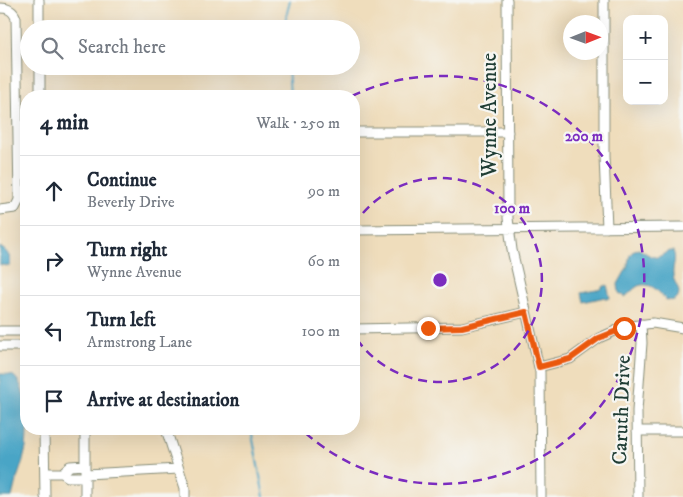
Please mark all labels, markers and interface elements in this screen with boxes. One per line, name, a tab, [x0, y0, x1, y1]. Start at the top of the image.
north arrow	[563, 15, 608, 60]
map controls	[623, 15, 668, 105]
button: +	[623, 15, 668, 60]
search box	[20, 20, 360, 75]
icon: search	[38, 34, 66, 62]
text: Search here	[78, 36, 166, 59]
street label: Wynne Avenue	[477, 53, 503, 178]
button: −	[623, 60, 668, 105]
text: 4 min	[40, 110, 89, 136]
text: Walk · 250 m	[256, 113, 340, 133]
text: 200 m	[565, 127, 604, 146]
text: Continue	[87, 169, 157, 192]
icon: ahead	[40, 177, 68, 205]
text: 90 m	[308, 181, 340, 201]
text: Beverly Drive	[87, 192, 175, 212]
text: 100 m	[494, 199, 531, 218]
text: Turn right	[87, 239, 167, 262]
icon: right	[40, 247, 68, 275]
text: 60 m	[308, 251, 340, 271]
text: Wynne Avenue	[87, 262, 182, 282]
centre of rings	[431, 271, 449, 289]
text: Turn left	[87, 309, 156, 332]
icon: left	[40, 317, 68, 345]
route end	[417, 317, 440, 340]
route start	[613, 317, 636, 340]
text: 100 m	[302, 321, 340, 341]
text: Armstrong Lane	[87, 332, 192, 352]
street label: Caruth Drive	[607, 354, 637, 465]
icon: arrive	[40, 387, 68, 415]
text: Arrive at destination	[87, 389, 239, 412]

